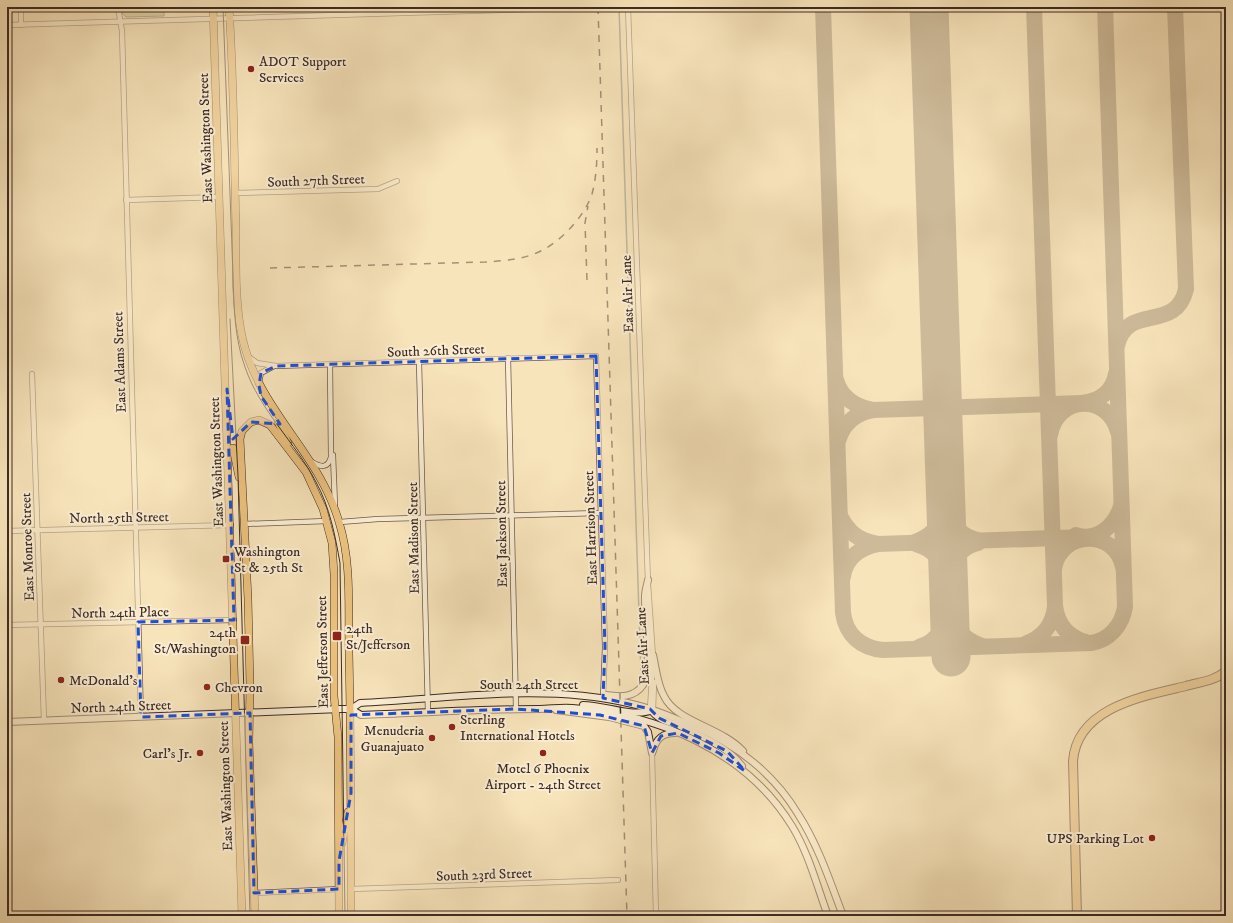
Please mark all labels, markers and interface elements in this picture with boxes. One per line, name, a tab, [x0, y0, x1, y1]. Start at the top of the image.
place label: ADOT Support Services	[259, 53, 347, 87]
marker: ADOT Support Services	[246, 64, 256, 74]
street label: East Washington Street	[195, 72, 217, 203]
street label: South 27th Street	[267, 170, 366, 192]
street label: East Air Lane	[618, 255, 638, 333]
street label: East Adams Street	[109, 311, 131, 413]
street label: South 26th Street	[387, 340, 486, 362]
street label: East Washington Street	[206, 396, 228, 527]
street label: East Harrison Street	[580, 470, 602, 586]
street label: East Jackson Street	[492, 480, 512, 588]
street label: East Madison Street	[404, 481, 424, 594]
street label: East Monroe Street	[17, 492, 39, 602]
street label: North 25th Street	[69, 508, 170, 528]
place label: Washington St & 25th St	[233, 543, 304, 577]
marker: Washington St & 25th St	[221, 554, 231, 564]
street label: East Jefferson Street	[313, 595, 333, 709]
street label: North 24th Place	[71, 603, 169, 623]
street label: East Air Lane	[632, 606, 654, 685]
place label: 24th St/Jefferson	[346, 620, 411, 654]
place label: 24th St/Washington	[154, 624, 237, 658]
marker: 24th St/Jefferson	[331, 630, 343, 642]
marker: 24th St/Washington	[239, 634, 251, 646]
place label: McDonald's	[69, 672, 138, 690]
marker: McDonald's	[56, 675, 66, 685]
street label: South 24th Street	[480, 676, 579, 694]
place label: Chevron	[215, 679, 264, 697]
marker: Chevron	[202, 682, 212, 692]
street label: North 24th Street	[70, 696, 172, 718]
place label: Sterling International Hotels	[460, 711, 575, 745]
street label: East Washington Street	[215, 720, 237, 851]
place label: Menuderia Guanajuato	[361, 722, 424, 756]
marker: Sterling International Hotels	[447, 722, 457, 732]
marker: Menuderia Guanajuato	[427, 733, 437, 743]
place label: Carl's Jr.	[143, 745, 192, 763]
marker: Carl's Jr.	[195, 748, 205, 758]
marker: Motel 6 Phoenix Airport - 24th Street	[538, 748, 548, 758]
place label: Motel 6 Phoenix Airport - 24th Street	[485, 760, 601, 794]
place label: UPS Parking Lot	[1046, 830, 1145, 848]
marker: UPS Parking Lot	[1147, 833, 1157, 843]
street label: South 23rd Street	[436, 864, 533, 886]

